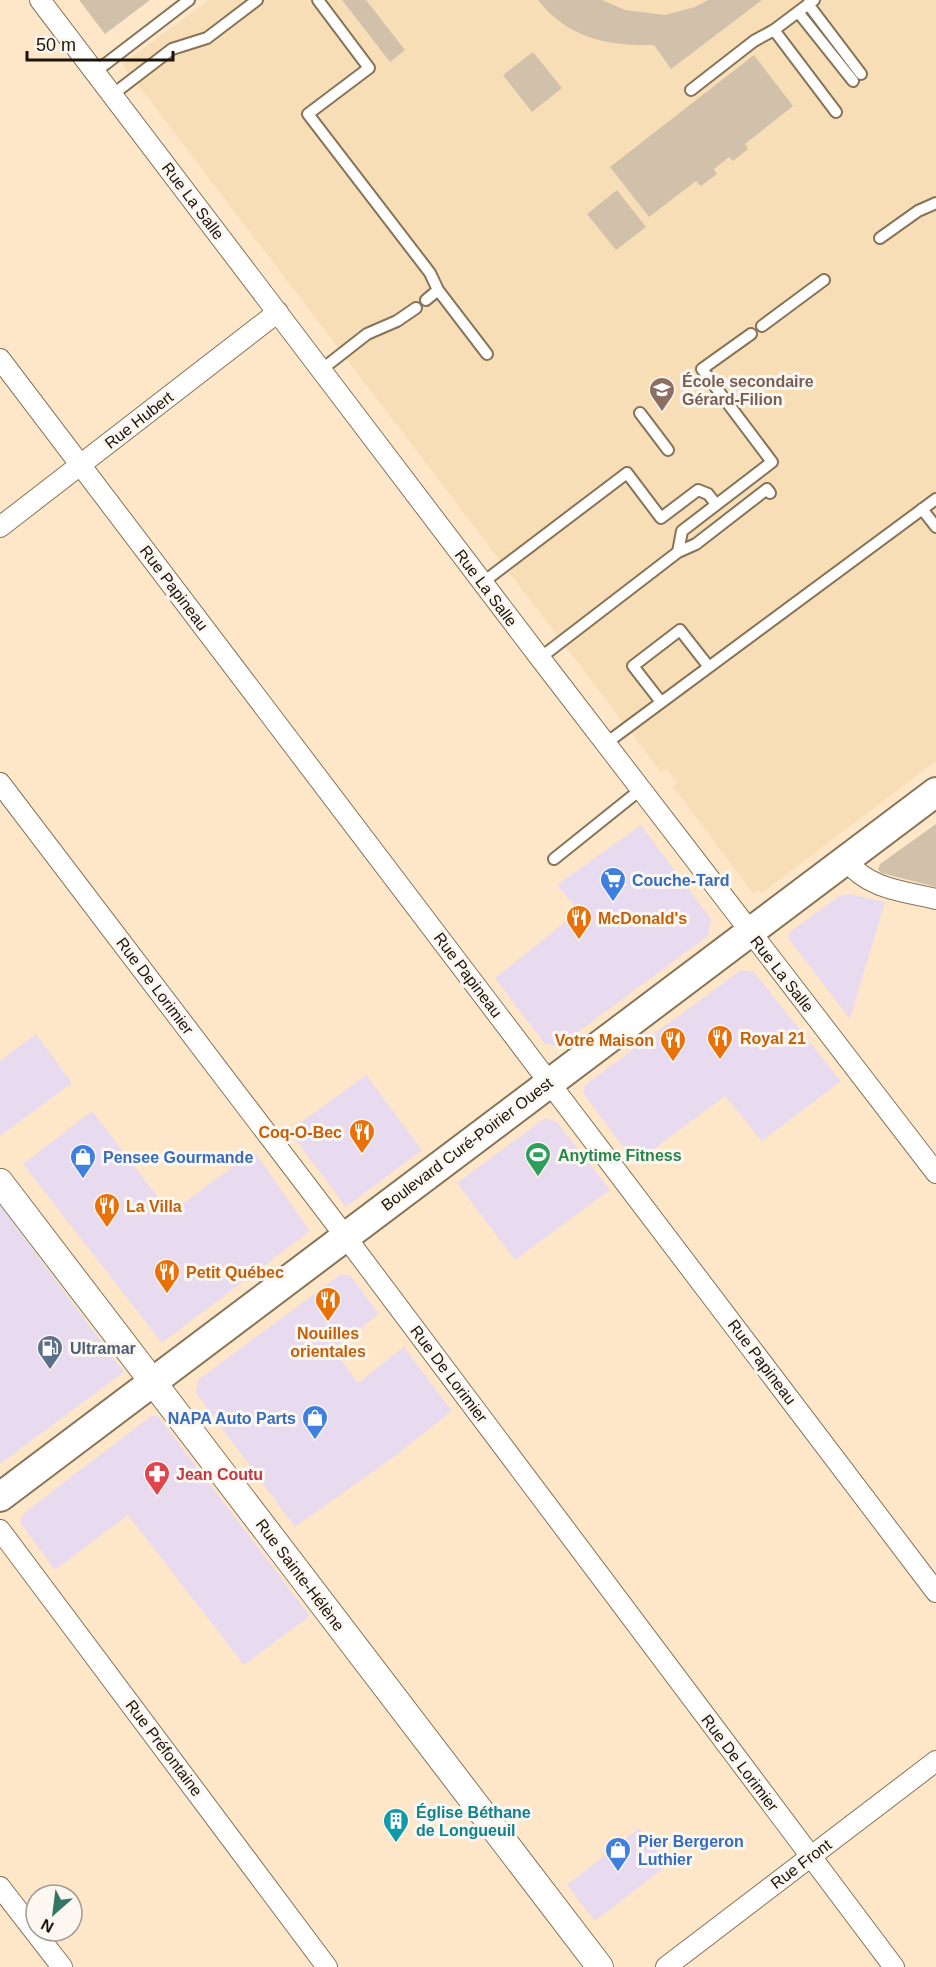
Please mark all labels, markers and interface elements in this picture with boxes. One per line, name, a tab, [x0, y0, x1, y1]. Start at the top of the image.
scale bar	[27, 24, 172, 62]
text: 50 m	[36, 35, 76, 55]
street label: Rue La Salle	[159, 159, 227, 243]
place label: École secondaire Gérard-Filion	[682, 372, 814, 408]
school or university icon: École secondaire Gérard-Filion	[647, 375, 677, 413]
street label: Rue Hubert	[102, 388, 177, 452]
street label: Rue Papineau	[137, 542, 211, 634]
street label: Rue La Salle	[452, 546, 520, 630]
supermarket icon: Couche-Tard	[598, 865, 628, 903]
place label: Couche-Tard	[632, 872, 729, 889]
restaurant icon: McDonald's	[564, 903, 594, 941]
place label: McDonald's	[598, 910, 687, 927]
street label: Rue Papineau	[431, 929, 505, 1021]
street label: Rue La Salle	[747, 933, 817, 1015]
street label: Rue De Lorimier	[113, 934, 197, 1038]
restaurant icon: Royal 21	[705, 1023, 735, 1061]
restaurant icon: Votre Maison	[658, 1025, 688, 1063]
place label: Royal 21	[740, 1030, 806, 1047]
place label: Votre Maison	[555, 1032, 654, 1049]
street label: Boulevard Curé-Poirier Ouest	[378, 1074, 556, 1214]
restaurant icon: Coq-O-Bec	[347, 1117, 377, 1155]
place label: Coq-O-Bec	[258, 1124, 342, 1141]
sports icon: Anytime Fitness	[523, 1140, 553, 1178]
shop icon: Pensee Gourmande	[68, 1142, 98, 1180]
place label: Anytime Fitness	[558, 1147, 682, 1164]
place label: Pensee Gourmande	[103, 1149, 253, 1166]
restaurant icon: La Villa	[92, 1191, 122, 1229]
place label: La Villa	[126, 1198, 182, 1215]
restaurant icon: Petit Québec	[152, 1257, 182, 1295]
place label: Petit Québec	[186, 1264, 284, 1281]
restaurant icon: Nouilles orientales	[313, 1285, 343, 1323]
street label: Rue Papineau	[725, 1316, 799, 1408]
street label: Rue De Lorimier	[407, 1322, 491, 1426]
place label: Nouilles orientales	[290, 1325, 366, 1360]
fuel station icon: Ultramar	[35, 1333, 65, 1371]
place label: Ultramar	[70, 1340, 136, 1357]
shop icon: NAPA Auto Parts	[300, 1403, 330, 1441]
place label: NAPA Auto Parts	[168, 1410, 296, 1427]
pharmacy icon: Jean Coutu	[142, 1459, 172, 1497]
place label: Jean Coutu	[176, 1466, 263, 1483]
street label: Rue Sainte-Hélène	[253, 1516, 348, 1634]
street label: Rue Préfontaine	[122, 1697, 206, 1799]
street label: Rue De Lorimier	[698, 1711, 782, 1815]
place label: Église Béthane de Longueuil	[416, 1803, 531, 1839]
building icon: Église Béthane de Longueuil	[381, 1806, 411, 1844]
place label: Pier Bergeron Luthier	[638, 1833, 744, 1868]
shop icon: Pier Bergeron Luthier	[603, 1835, 633, 1873]
street label: Rue Front	[767, 1835, 835, 1892]
north arrow	[24, 1883, 84, 1943]
text: N	[38, 1916, 56, 1936]

